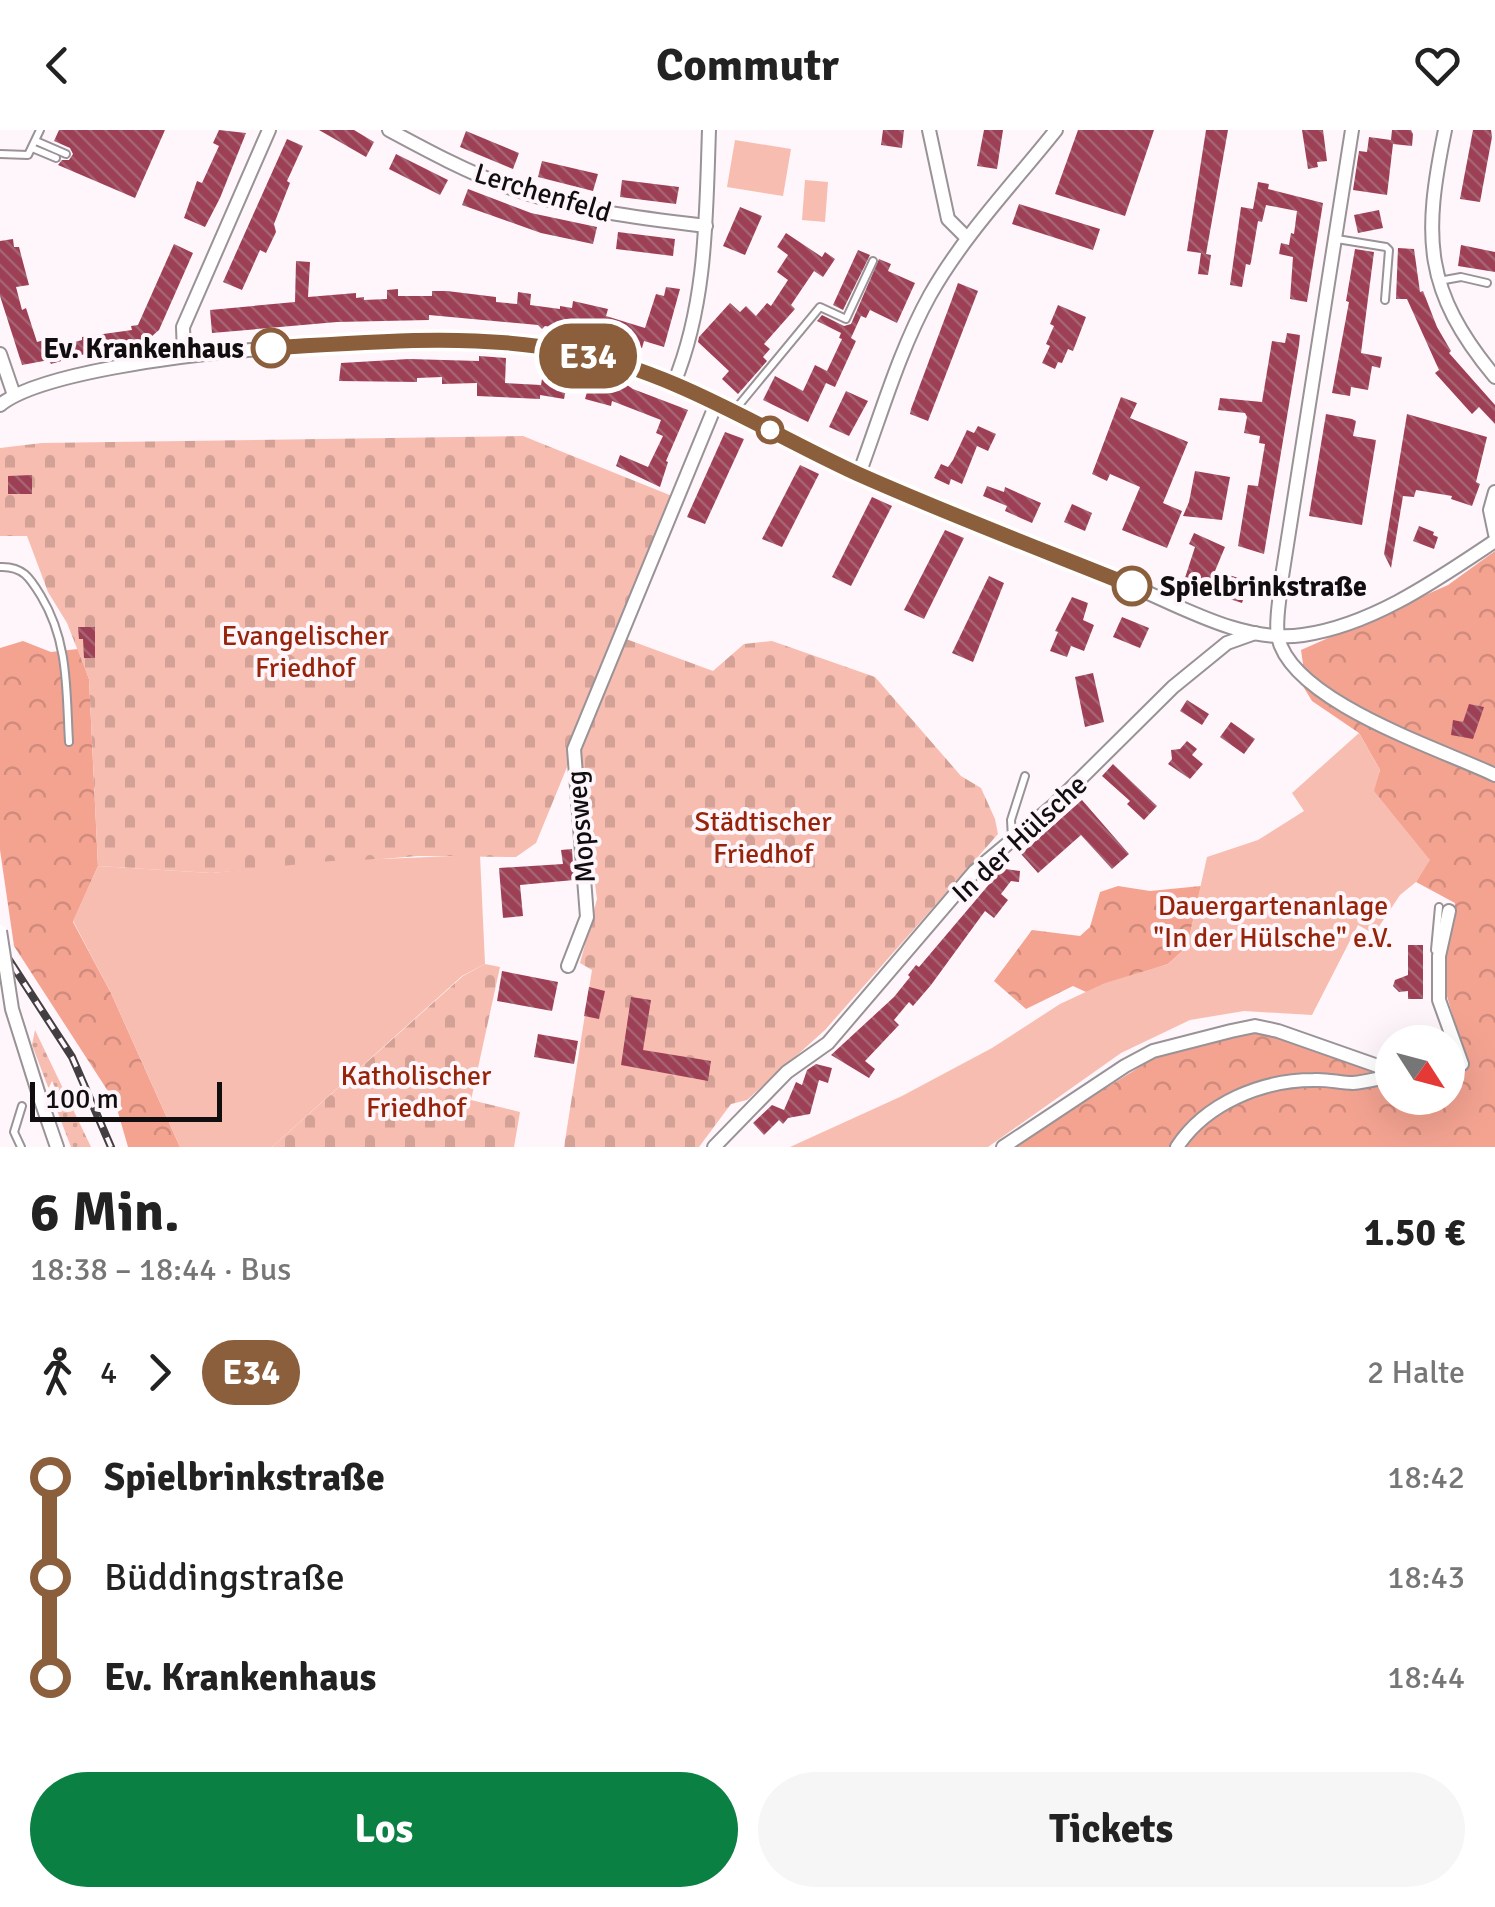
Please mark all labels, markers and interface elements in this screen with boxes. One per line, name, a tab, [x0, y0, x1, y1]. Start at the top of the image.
icon: back	[30, 38, 85, 93]
text: Commutr	[656, 38, 839, 93]
icon: heart	[1410, 38, 1465, 93]
street label: Lerchenfeld	[470, 156, 615, 230]
line badge: E34	[530, 324, 646, 388]
marker: Ev. Krankenhaus	[252, 329, 290, 367]
place label: Ev. Krankenhaus	[43, 332, 244, 366]
text: E34	[559, 335, 617, 378]
unlabelled marker	[757, 417, 783, 443]
marker: Spielbrinkstraße	[1113, 567, 1151, 605]
place label: Spielbrinkstraße	[1160, 570, 1367, 604]
park label: Evangelischer Friedhof	[221, 619, 389, 685]
street label: In der Hülsche	[945, 768, 1094, 910]
street label: Mopsweg	[559, 769, 603, 885]
park label: Städtischer Friedhof	[695, 805, 832, 871]
park label: Dauergartenanlage "In der Hülsche" e.V.	[1153, 889, 1393, 955]
north arrow	[1375, 1025, 1465, 1115]
map controls	[1375, 1025, 1465, 1115]
park label: Katholischer Friedhof	[341, 1059, 492, 1125]
scale bar	[30, 1077, 222, 1121]
text: 100 m	[45, 1082, 119, 1116]
text: 6 Min.	[30, 1178, 180, 1246]
text: 1.50 €	[1364, 1209, 1465, 1256]
text: 18:38 – 18:44 · Bus	[30, 1250, 291, 1289]
icon: walk	[30, 1345, 85, 1400]
icon: forward	[132, 1345, 187, 1400]
text: E34	[222, 1351, 280, 1394]
text: 4	[100, 1353, 117, 1392]
text: 2 Halte	[1367, 1353, 1465, 1392]
text: Spielbrinkstraße	[104, 1454, 385, 1501]
text: 18:42	[1387, 1458, 1465, 1497]
text: Büddingstraße	[104, 1554, 345, 1601]
text: 18:43	[1387, 1558, 1465, 1597]
text: Ev. Krankenhaus	[104, 1654, 376, 1701]
text: 18:44	[1387, 1658, 1465, 1697]
button: Los	[30, 1772, 738, 1887]
button: Tickets	[758, 1772, 1465, 1887]

